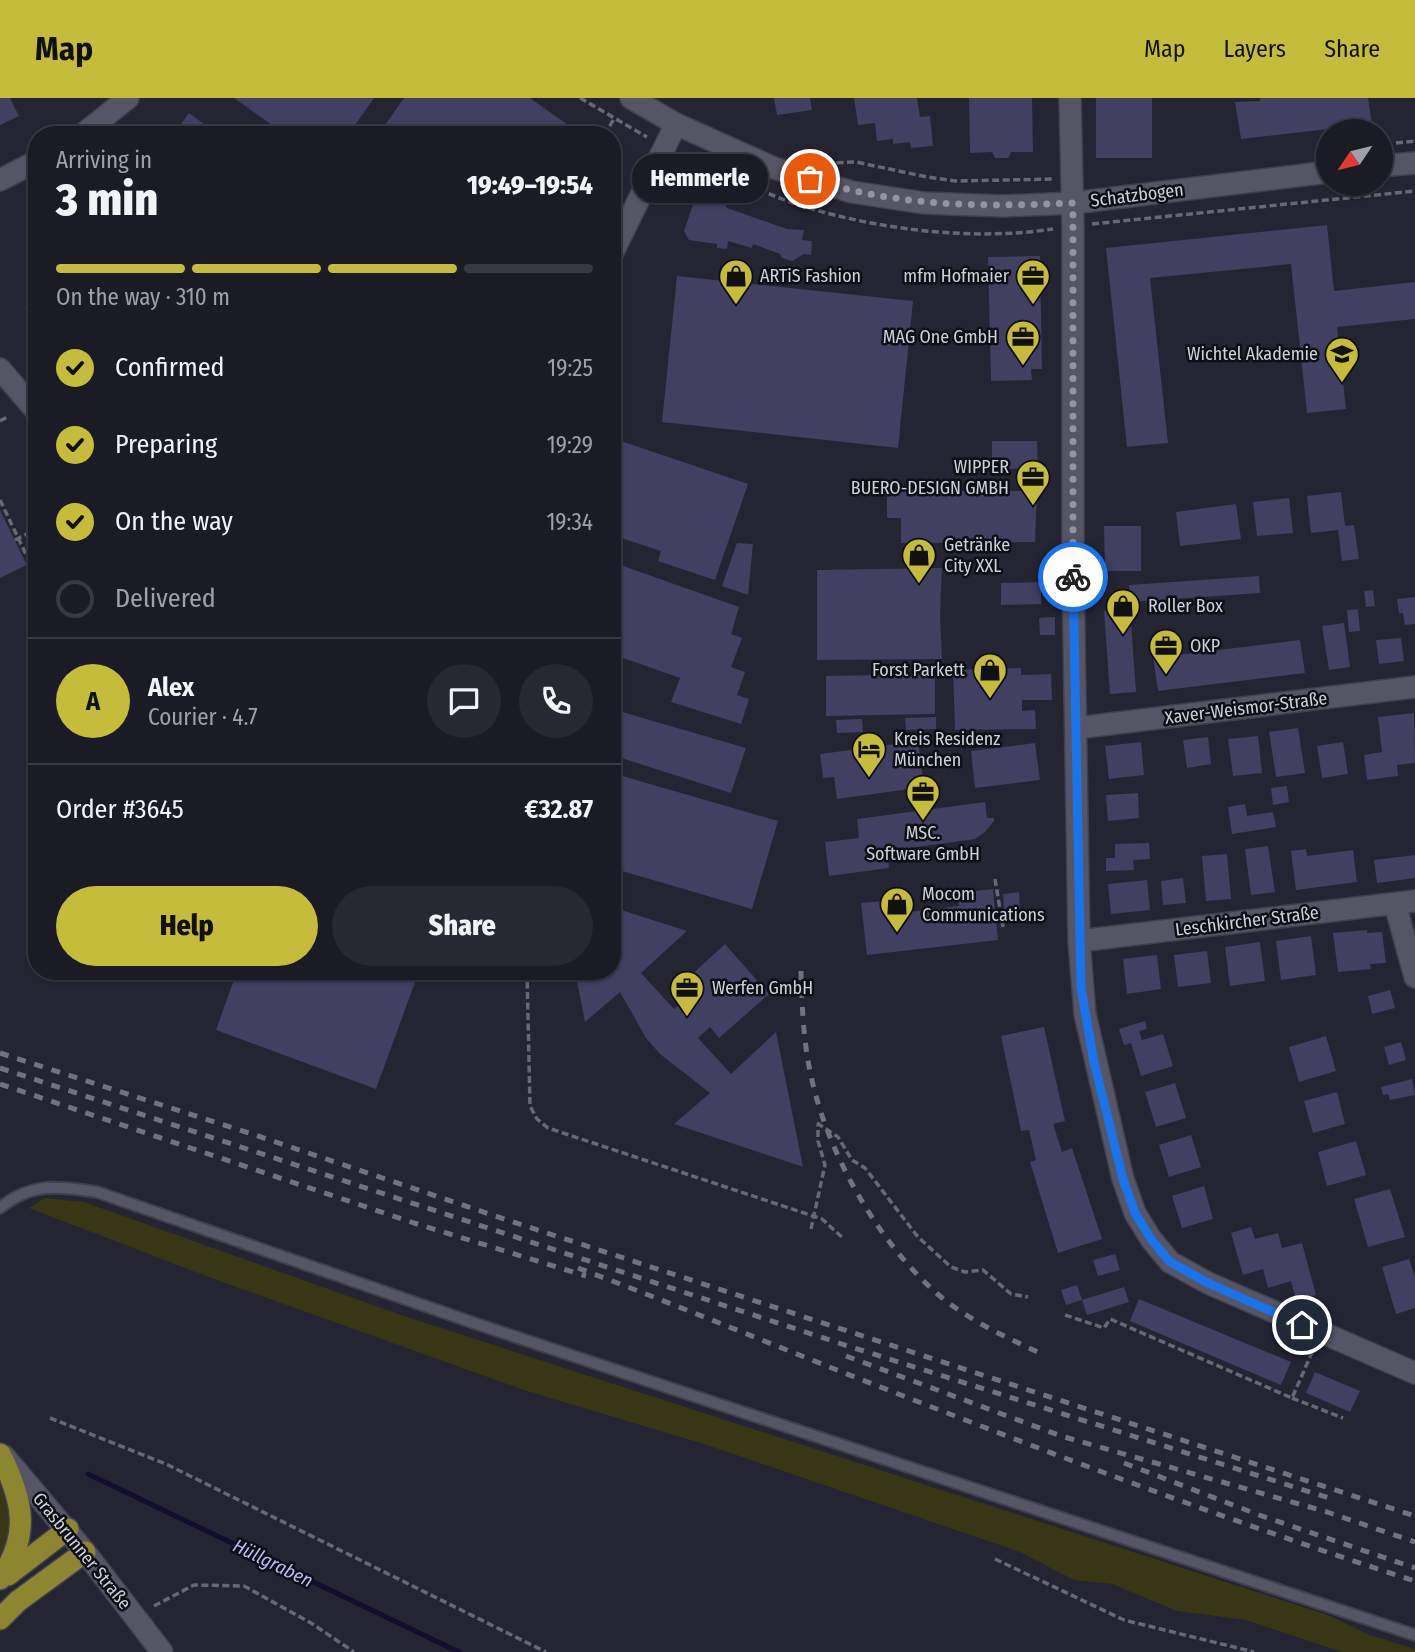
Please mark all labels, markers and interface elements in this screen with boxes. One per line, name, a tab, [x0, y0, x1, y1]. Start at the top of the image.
text: Map	[35, 29, 93, 69]
text: Map	[1144, 35, 1186, 63]
text: Layers	[1224, 35, 1286, 63]
text: Share	[1324, 35, 1380, 63]
north arrow	[1316, 119, 1393, 196]
map controls	[1316, 119, 1393, 196]
text: Arriving in	[56, 146, 152, 174]
pin	[780, 149, 840, 209]
callout: Hemmerle	[632, 154, 768, 204]
icon: bag	[791, 160, 829, 198]
text: Hemmerle	[651, 164, 749, 192]
text: 19:49–19:54	[467, 170, 593, 201]
text: 3 min	[56, 172, 158, 227]
street label: Schatzbogen	[1089, 178, 1185, 212]
shop icon: ARTiS Fashion	[717, 257, 755, 306]
office icon: mfm Hofmaier	[1014, 257, 1052, 306]
place label: ARTiS Fashion	[760, 265, 861, 287]
place label: mfm Hofmaier	[903, 265, 1010, 287]
text: On the way · 310 m	[56, 283, 230, 311]
office icon: MAG One GmbH	[1004, 318, 1042, 367]
place label: MAG One GmbH	[883, 326, 998, 348]
school or university icon: Wichtel Akademie	[1323, 335, 1361, 384]
place label: Wichtel Akademie	[1187, 343, 1318, 365]
icon: check	[56, 349, 94, 387]
text: Confirmed	[115, 352, 225, 383]
text: 19:25	[547, 354, 593, 382]
icon: check	[56, 426, 94, 464]
text: Preparing	[115, 429, 217, 460]
text: 19:29	[547, 431, 593, 459]
place label: WIPPER BUERO-DESIGN GMBH	[851, 456, 1009, 499]
office icon: WIPPER BUERO-DESIGN GMBH	[1014, 458, 1052, 507]
icon: check	[56, 503, 94, 541]
text: On the way	[115, 506, 233, 537]
text: 19:34	[546, 508, 593, 536]
place label: Getränke City XXL	[944, 534, 1010, 577]
shop icon: Getränke City XXL	[900, 536, 938, 585]
courier	[1038, 542, 1108, 612]
icon: bike	[1054, 558, 1092, 596]
text: Delivered	[115, 583, 216, 614]
shop icon: Roller Box	[1104, 587, 1142, 636]
place label: Roller Box	[1148, 595, 1223, 617]
office icon: OKP	[1147, 627, 1185, 676]
place label: OKP	[1190, 635, 1220, 657]
shop icon: Forst Parkett	[971, 651, 1009, 700]
place label: Forst Parkett	[872, 659, 965, 681]
button: chat	[427, 664, 501, 738]
button: phone	[519, 664, 593, 738]
text: Alex	[148, 672, 194, 703]
text: A	[86, 686, 100, 717]
street label: Xaver-Weismor-Straße	[1163, 687, 1329, 729]
text: Courier · 4.7	[148, 703, 258, 731]
place label: Kreis Residenz München	[894, 728, 1000, 771]
hotel icon: Kreis Residenz München	[850, 730, 888, 779]
office icon: MSC. Software GmbH	[904, 773, 942, 822]
text: Order #3645	[56, 794, 184, 825]
text: €32.87	[525, 794, 593, 825]
place label: MSC. Software GmbH	[866, 822, 980, 865]
place label: Mocom Communications	[922, 883, 1045, 926]
shop icon: Mocom Communications	[878, 885, 916, 934]
button: Help	[56, 886, 318, 966]
button: Share	[332, 886, 593, 966]
street label: Leschkircher Straße	[1174, 901, 1320, 941]
office icon: Werfen GmbH	[668, 969, 706, 1018]
place label: Werfen GmbH	[712, 977, 813, 999]
pin	[1272, 1295, 1332, 1355]
icon: home	[1283, 1306, 1321, 1344]
street label: Grasbrunner Straße	[28, 1488, 136, 1614]
water label: Hüllgraben	[229, 1534, 317, 1592]

